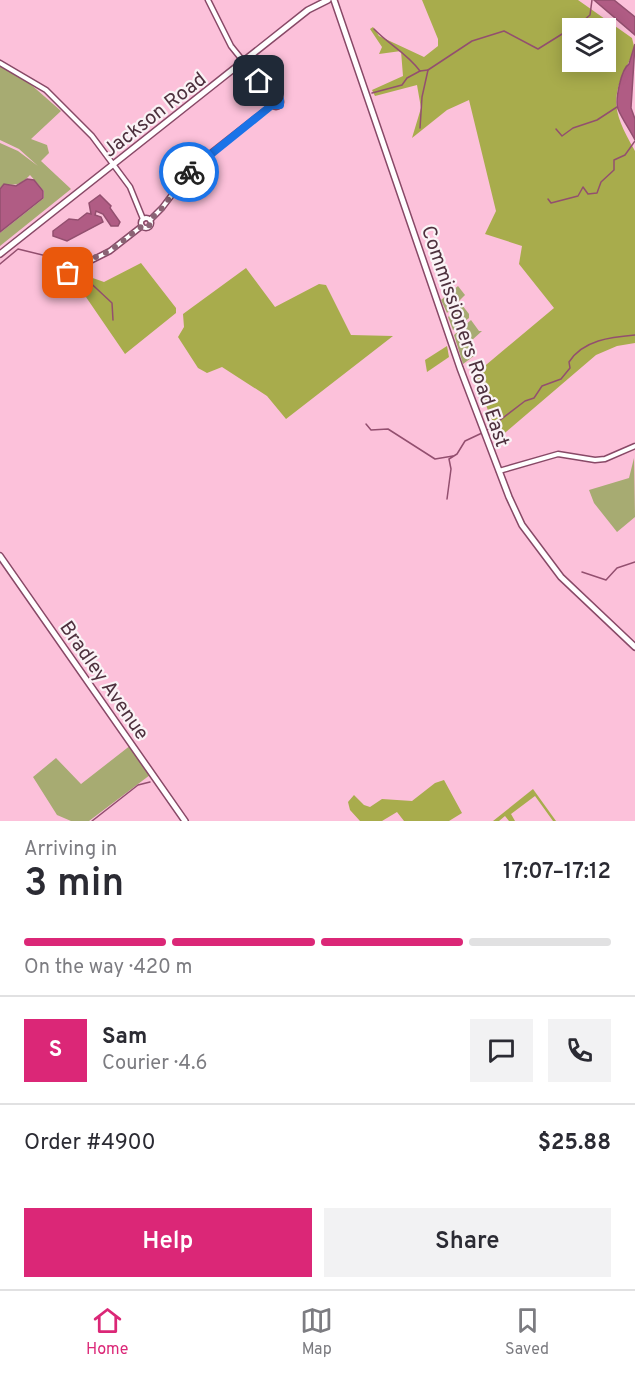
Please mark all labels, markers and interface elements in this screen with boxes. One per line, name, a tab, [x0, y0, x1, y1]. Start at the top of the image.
map controls	[562, 18, 616, 72]
button: layers	[562, 18, 616, 72]
pin	[233, 55, 284, 106]
icon: home	[242, 64, 275, 97]
street label: Jackson Road	[98, 67, 212, 164]
courier	[159, 142, 219, 202]
icon: bike	[173, 156, 206, 189]
street label: Commissioners Road East	[414, 222, 514, 451]
pin	[42, 247, 93, 298]
icon: bag	[51, 256, 84, 289]
street label: Bradley Avenue	[53, 617, 154, 746]
text: Arriving in	[24, 837, 117, 863]
text: 17:07–17:12	[503, 859, 611, 886]
text: 3 min	[24, 861, 124, 910]
text: On the way · 420 m	[24, 955, 193, 981]
button: chat	[470, 1019, 533, 1082]
button: phone	[548, 1019, 611, 1082]
text: Sam	[102, 1024, 147, 1051]
text: S	[49, 1037, 62, 1064]
text: Courier · 4.6	[102, 1051, 207, 1077]
text: Order #4900	[24, 1130, 156, 1157]
text: $25.88	[538, 1130, 611, 1157]
button: Help	[24, 1208, 312, 1277]
button: Share	[324, 1208, 611, 1277]
tab: Home	[86, 1304, 128, 1360]
tab: Map	[300, 1304, 333, 1360]
tab: Saved	[505, 1304, 549, 1360]

